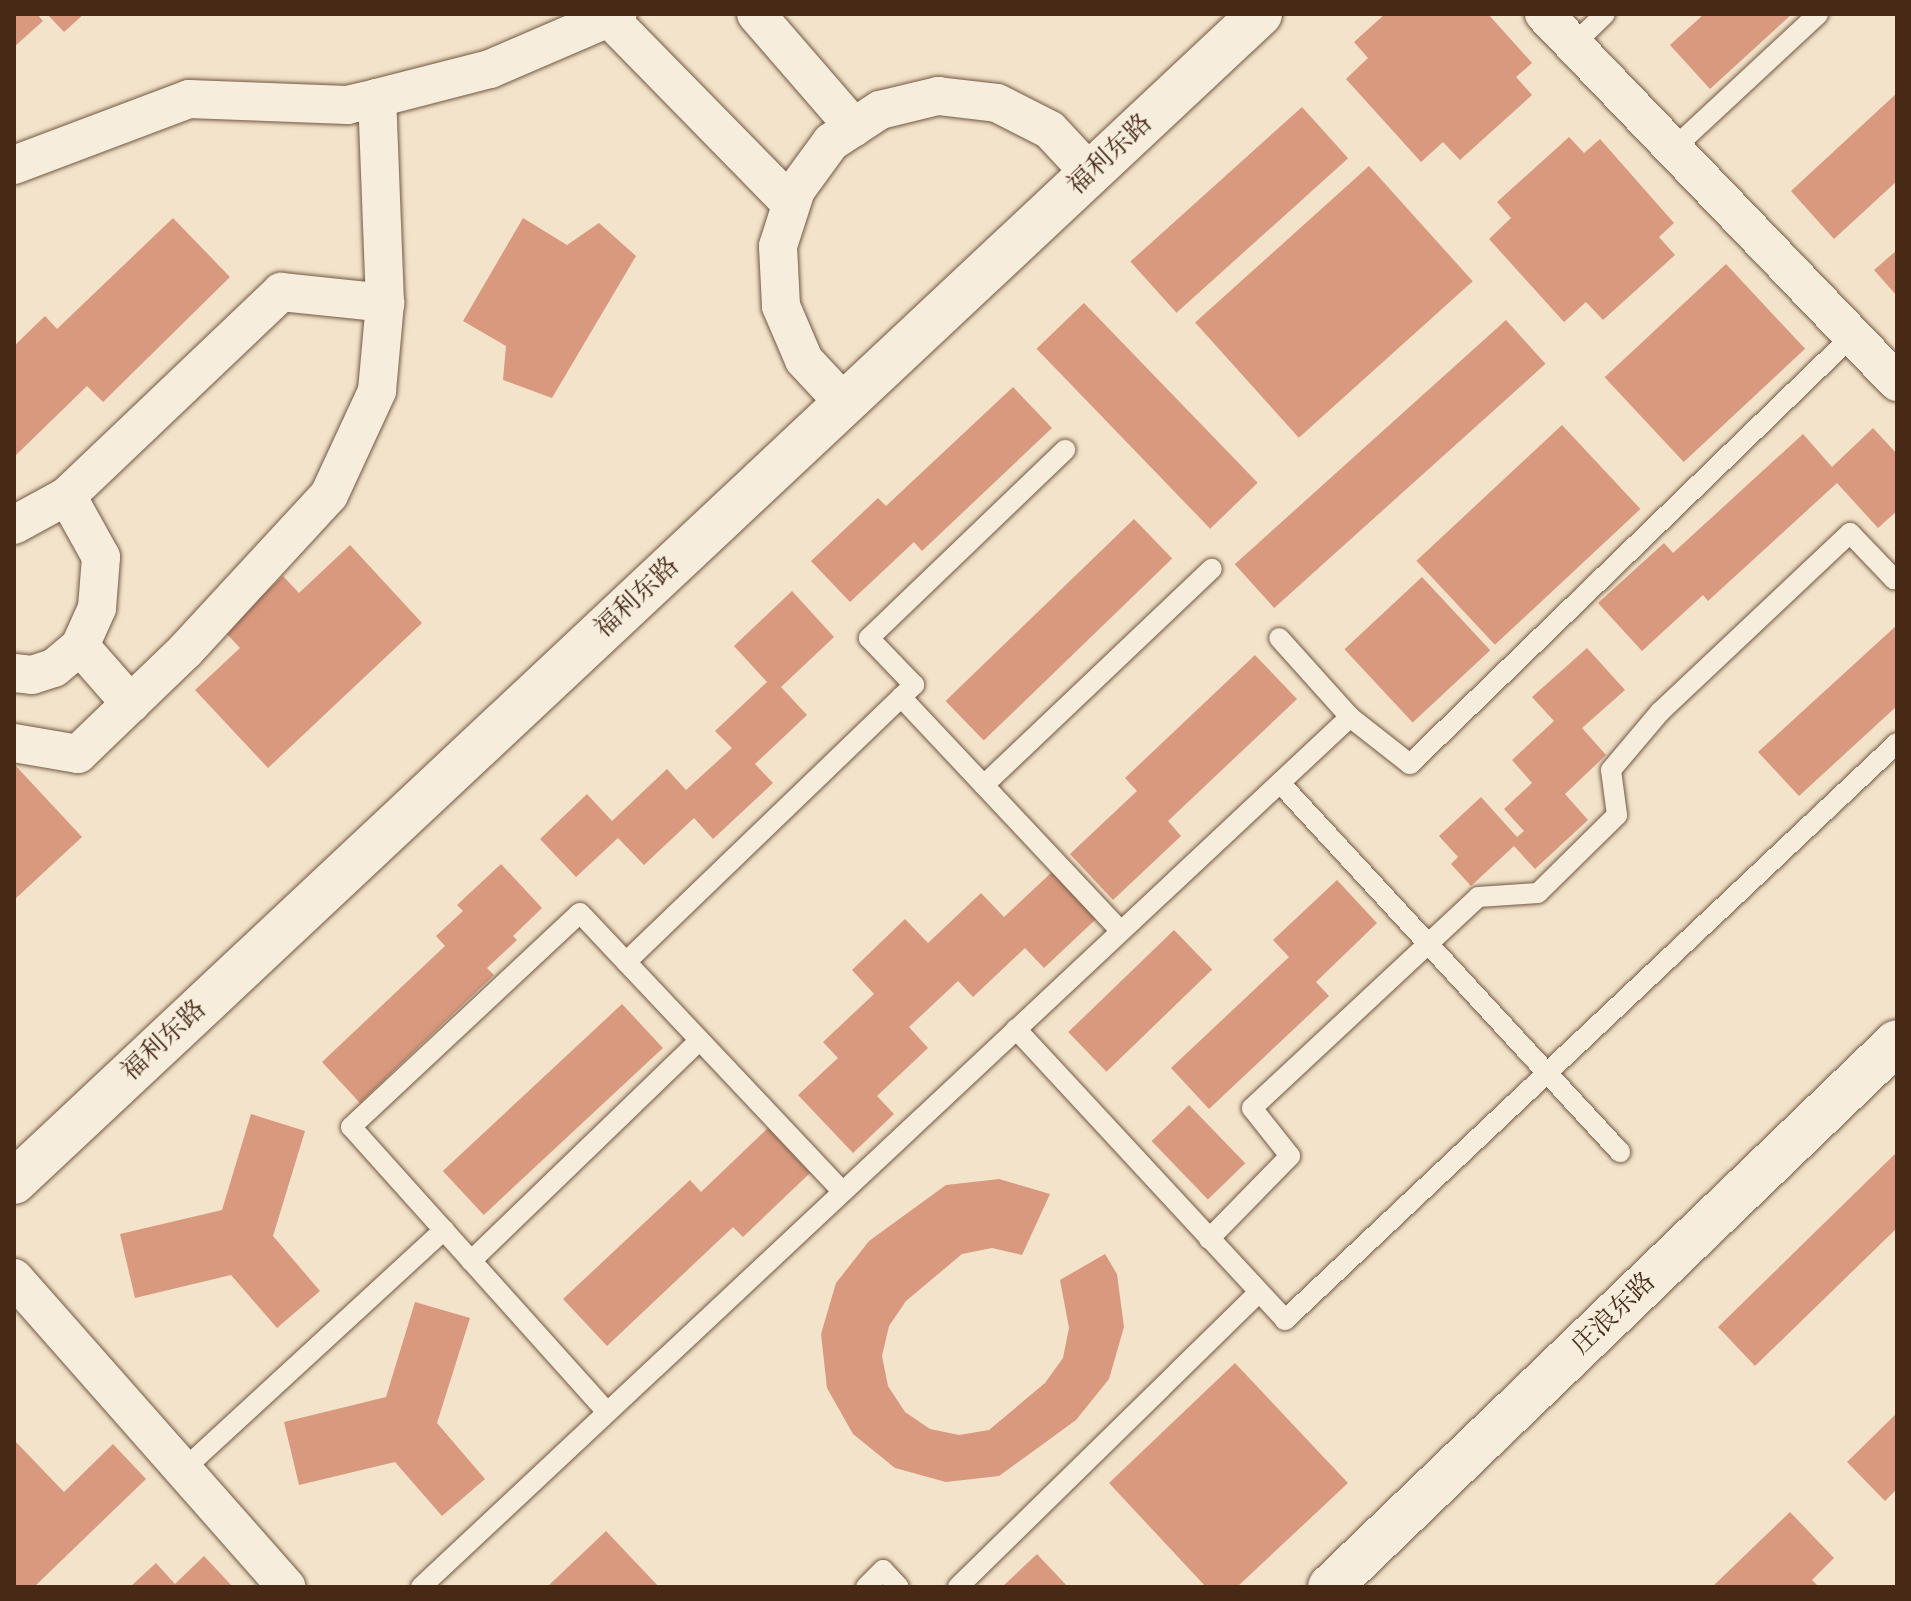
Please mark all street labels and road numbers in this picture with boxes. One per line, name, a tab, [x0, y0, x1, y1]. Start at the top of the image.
street label: 福利东路	[1061, 108, 1159, 202]
street label: 福利东路	[588, 551, 686, 645]
street label: 福利东路	[115, 994, 213, 1088]
street label: 庄浪东路	[1566, 1267, 1662, 1361]

